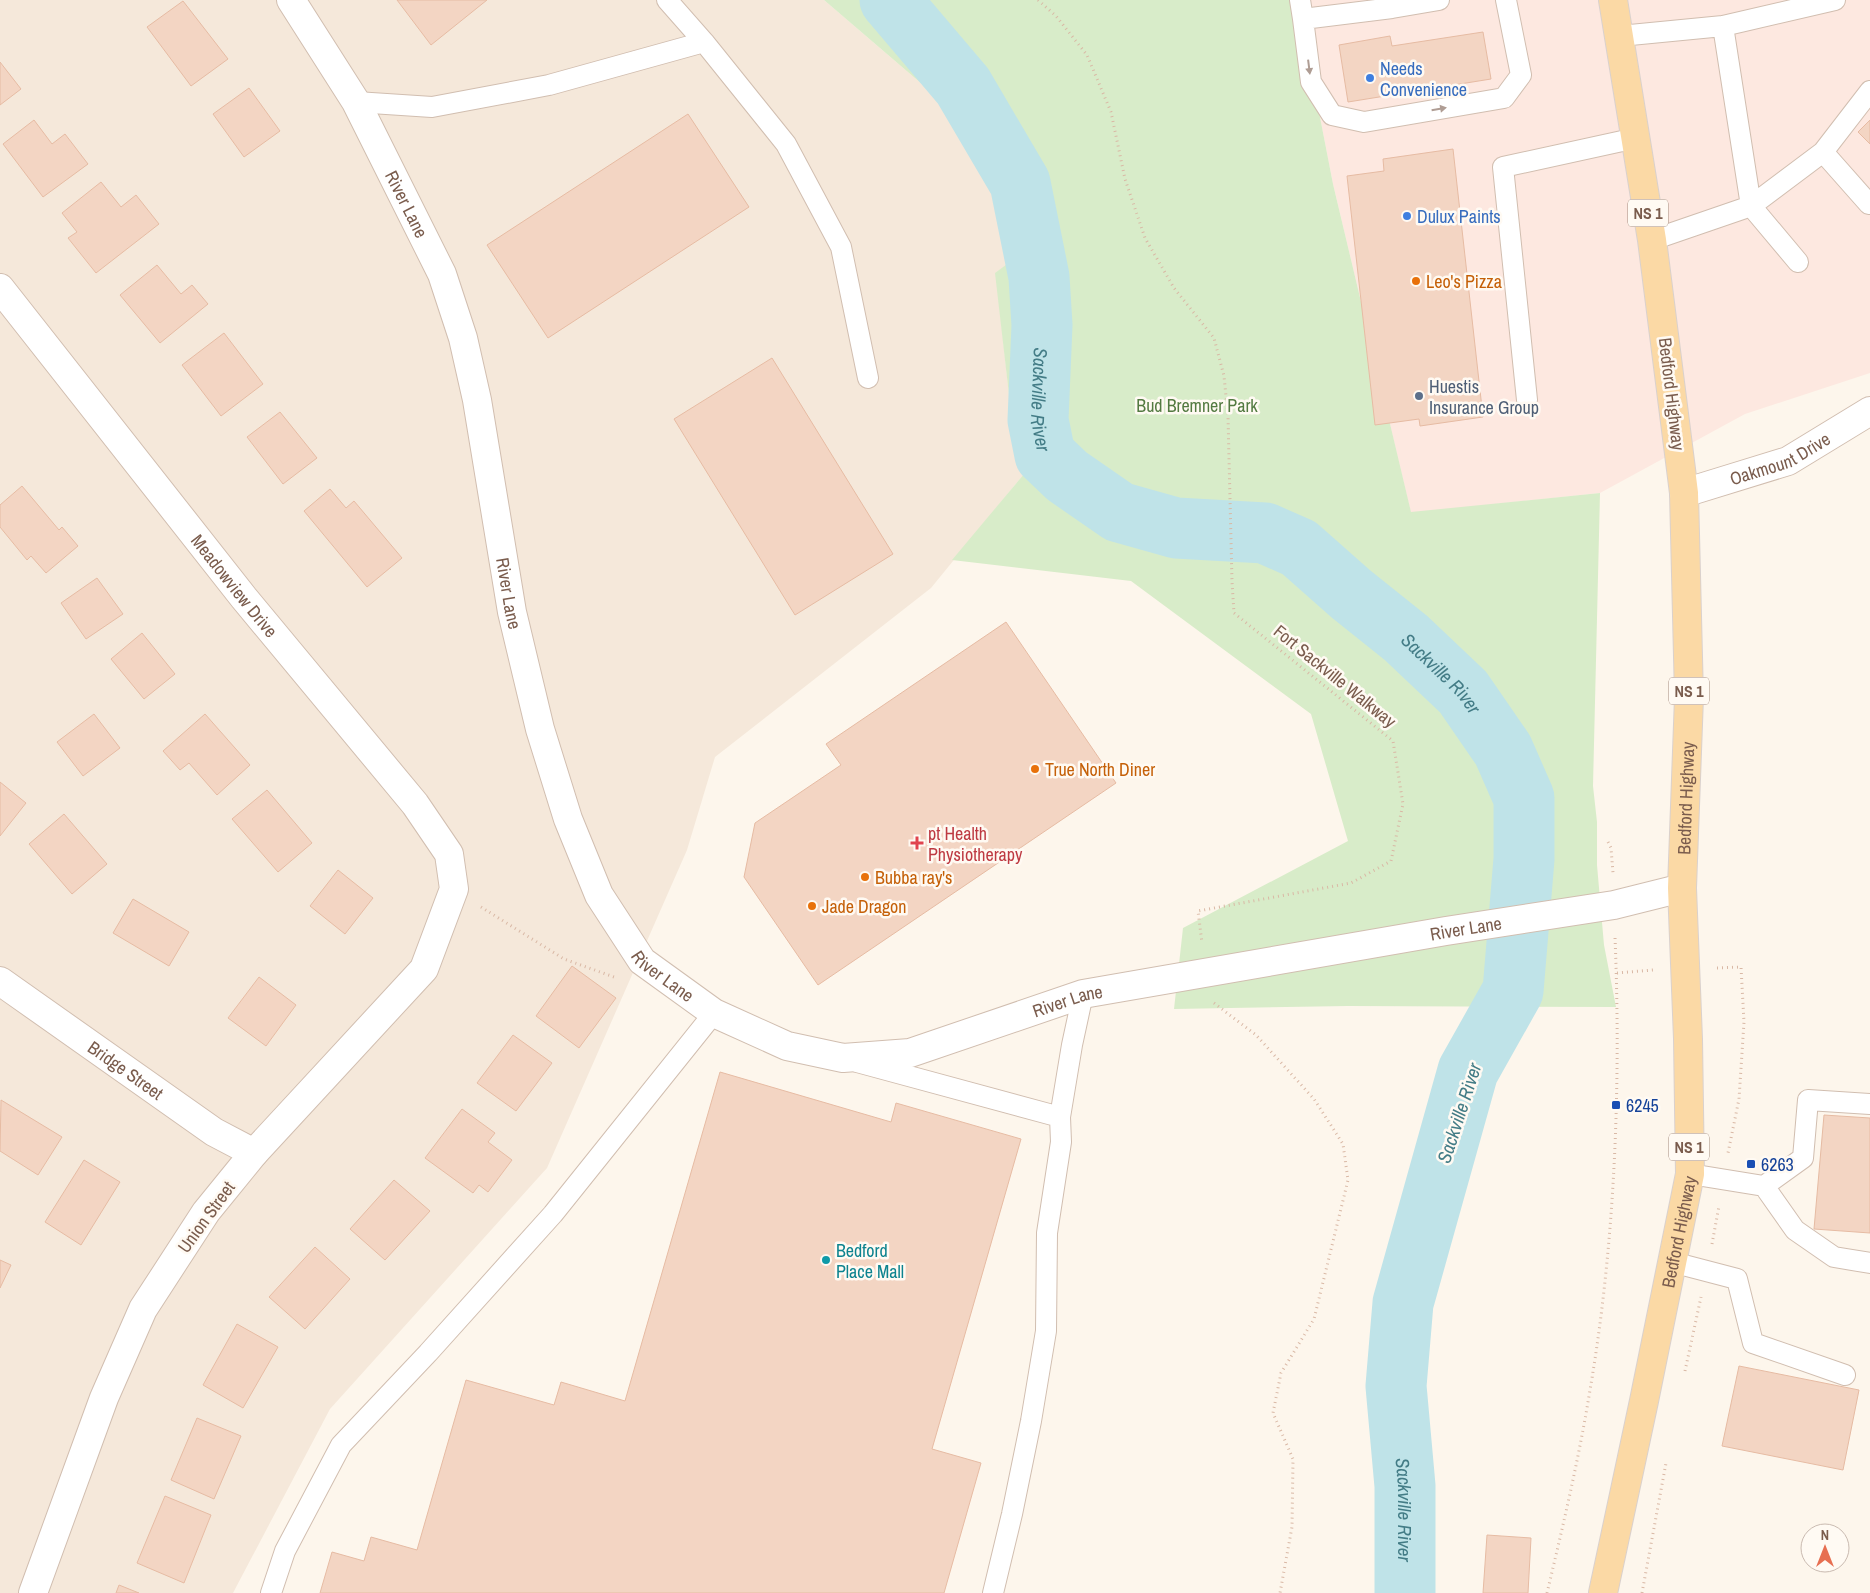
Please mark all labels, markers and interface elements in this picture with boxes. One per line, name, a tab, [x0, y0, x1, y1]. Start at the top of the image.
place label: Needs Convenience	[1380, 56, 1467, 102]
one-way arrow	[1305, 60, 1313, 76]
marker: Needs Convenience	[1364, 72, 1376, 84]
one-way arrow	[1431, 105, 1447, 113]
street label: River Lane	[380, 166, 434, 242]
road number: NS 1	[1628, 200, 1668, 227]
place label: Dulux Paints	[1417, 204, 1501, 229]
marker: Dulux Paints	[1401, 210, 1413, 222]
place label: Leo's Pizza	[1426, 269, 1502, 294]
marker: Leo's Pizza	[1410, 275, 1422, 287]
street label: Bedford Highway	[1653, 336, 1691, 452]
water label: Sackville River	[1025, 347, 1057, 454]
place label: Huestis Insurance Group	[1429, 374, 1539, 420]
marker: Huestis Insurance Group	[1413, 390, 1425, 402]
park label: Bud Bremner Park	[1136, 393, 1258, 418]
street label: Oakmount Drive	[1726, 426, 1835, 491]
street label: Meadowview Drive	[186, 529, 284, 642]
street label: River Lane	[491, 556, 528, 632]
street label: Fort Sackville Walkway	[1268, 619, 1402, 734]
water label: Sackville River	[1396, 627, 1487, 719]
road number: NS 1	[1669, 678, 1709, 704]
street label: Bedford Highway	[1671, 740, 1700, 855]
place label: True North Diner	[1045, 757, 1155, 782]
marker: True North Diner	[1029, 763, 1041, 775]
place label: pt Health Physiotherapy	[928, 821, 1023, 867]
marker: pt Health Physiotherapy	[910, 836, 924, 850]
place label: Bubba ray's	[875, 865, 953, 890]
marker: Bubba ray's	[859, 871, 871, 883]
place label: Jade Dragon	[822, 894, 907, 919]
marker: Jade Dragon	[806, 900, 818, 912]
street label: River Lane	[1428, 910, 1503, 946]
street label: River Lane	[626, 945, 699, 1007]
street label: River Lane	[1029, 978, 1104, 1023]
street label: Bridge Street	[83, 1034, 169, 1105]
water label: Sackville River	[1431, 1059, 1488, 1166]
place label: 6245	[1626, 1093, 1659, 1118]
marker: 6245	[1610, 1099, 1622, 1111]
road number: NS 1	[1669, 1134, 1709, 1160]
place label: 6263	[1761, 1152, 1794, 1177]
marker: 6263	[1745, 1158, 1757, 1170]
street label: Bedford Highway	[1655, 1173, 1702, 1290]
street label: Union Street	[172, 1176, 240, 1258]
place label: Bedford Place Mall	[836, 1238, 904, 1284]
marker: Bedford Place Mall	[820, 1254, 832, 1266]
water label: Sackville River	[1390, 1457, 1418, 1562]
north arrow	[1800, 1523, 1850, 1573]
text: N	[1821, 1526, 1829, 1544]

